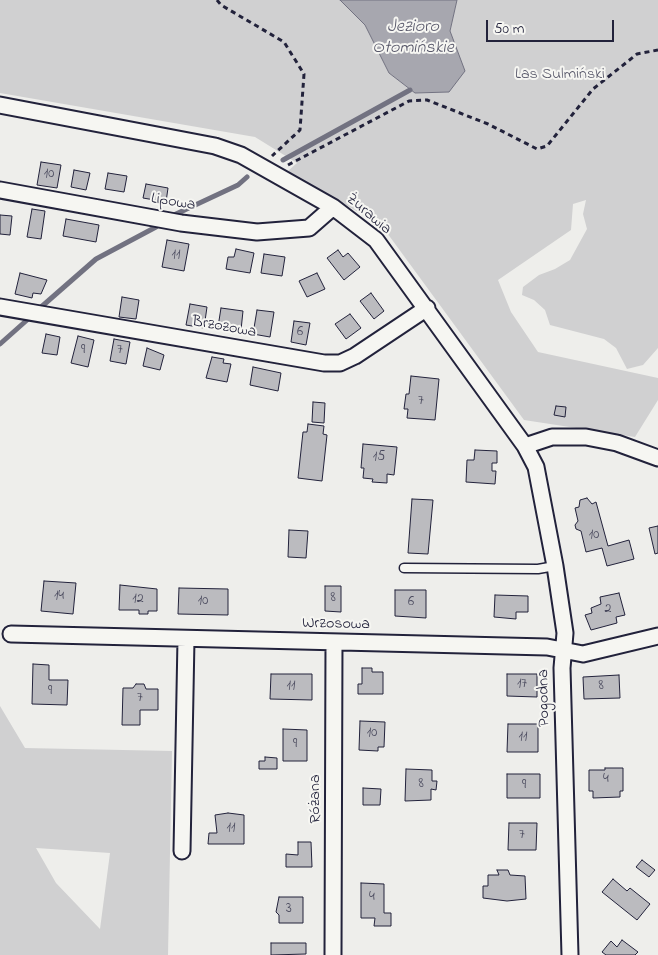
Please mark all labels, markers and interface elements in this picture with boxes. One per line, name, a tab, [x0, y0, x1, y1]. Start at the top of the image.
scale bar	[488, 10, 616, 42]
water label: Jezioro Otomińskie	[372, 17, 454, 59]
text: 50 m	[494, 18, 524, 40]
park label: Las Sulmiński	[515, 65, 605, 85]
house number: 10	[44, 167, 54, 183]
street label: Lipowa	[149, 190, 197, 216]
street label: Żurawia	[341, 190, 395, 240]
house number: 11	[172, 248, 180, 264]
street label: Brzozowa	[190, 313, 258, 343]
house number: 6	[297, 325, 303, 341]
house number: 9	[81, 343, 85, 359]
house number: 7	[117, 343, 123, 359]
house number: 7	[418, 394, 424, 410]
house number: 15	[373, 450, 385, 466]
house number: 10	[589, 528, 599, 544]
house number: 14	[54, 589, 64, 605]
house number: 8	[330, 591, 336, 607]
house number: 12	[132, 592, 144, 608]
house number: 10	[198, 594, 208, 610]
house number: 6	[408, 595, 414, 611]
house number: 2	[605, 602, 611, 618]
street label: Wrzosowa	[302, 615, 370, 635]
street label: Pogodna	[535, 669, 555, 727]
house number: 17	[517, 677, 527, 693]
house number: 11	[287, 679, 295, 695]
house number: 8	[598, 679, 604, 695]
house number: 9	[48, 684, 52, 700]
house number: 7	[137, 691, 143, 707]
house number: 10	[367, 726, 377, 742]
house number: 11	[519, 730, 527, 746]
house number: 9	[293, 737, 297, 753]
house number: 4	[603, 772, 609, 788]
street label: Różana	[306, 774, 326, 824]
house number: 8	[418, 777, 424, 793]
house number: 9	[522, 778, 526, 794]
house number: 11	[227, 821, 235, 837]
house number: 7	[519, 828, 525, 844]
house number: 4	[369, 890, 375, 906]
house number: 3	[286, 902, 292, 918]

